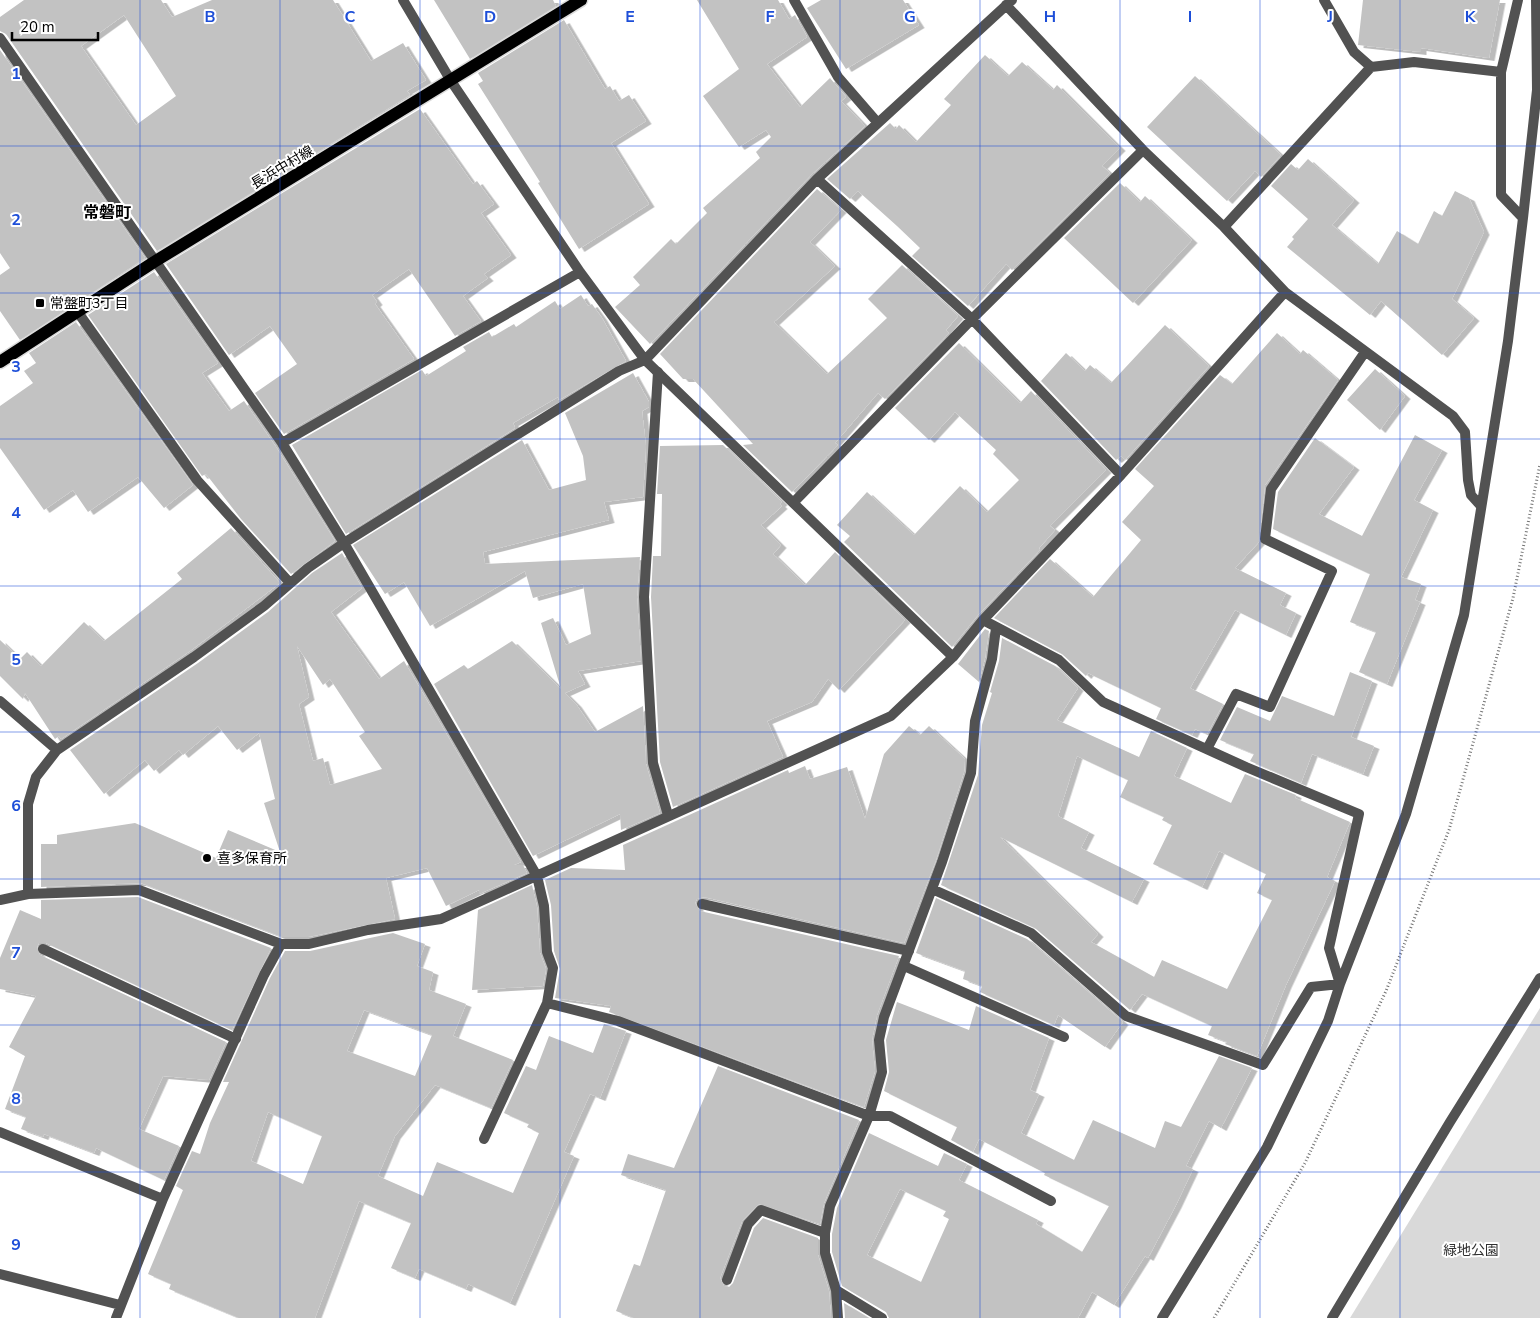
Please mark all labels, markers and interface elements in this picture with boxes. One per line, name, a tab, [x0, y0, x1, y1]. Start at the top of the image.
text: B	[204, 6, 216, 28]
text: C	[345, 6, 356, 28]
text: D	[484, 6, 496, 28]
text: E	[625, 6, 635, 28]
text: F	[766, 6, 775, 28]
text: G	[904, 6, 916, 28]
text: H	[1044, 6, 1056, 28]
text: I	[1188, 6, 1192, 28]
text: J	[1326, 6, 1333, 28]
text: K	[1465, 6, 1477, 28]
scale bar	[12, 10, 99, 42]
text: 20 m	[20, 17, 55, 37]
text: 1	[11, 63, 21, 85]
street label: 長浜中村線	[247, 141, 317, 194]
district label: 常磐町	[83, 202, 131, 224]
text: 2	[11, 209, 21, 231]
place label: 常盤町3丁目	[50, 294, 128, 313]
marker: 常盤町3丁目	[34, 297, 46, 309]
text: 3	[11, 356, 21, 378]
text: 4	[11, 502, 21, 524]
text: 5	[11, 649, 21, 671]
text: 6	[11, 795, 21, 817]
place label: 喜多保育所	[217, 849, 287, 868]
marker: 喜多保育所	[201, 852, 213, 864]
text: 7	[11, 942, 21, 964]
text: 8	[11, 1088, 21, 1110]
text: 9	[11, 1234, 21, 1256]
park label: 緑地公園	[1443, 1241, 1499, 1260]

